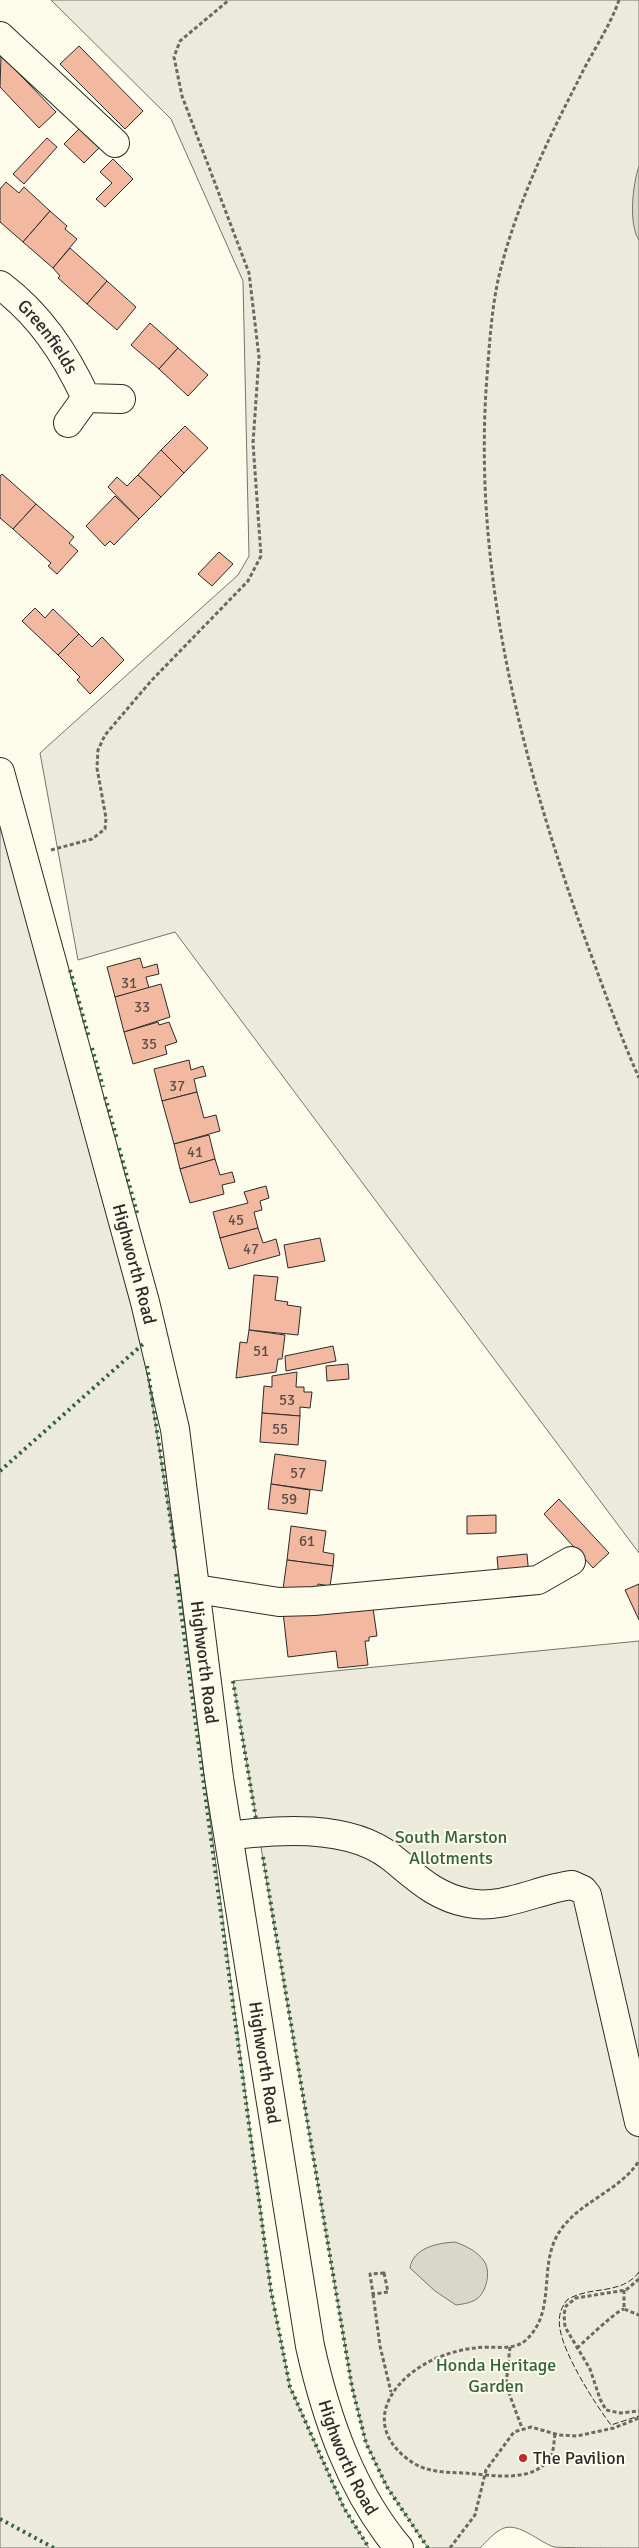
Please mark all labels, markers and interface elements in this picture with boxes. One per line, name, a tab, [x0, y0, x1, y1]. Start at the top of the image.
street label: Greenfields	[13, 295, 83, 378]
house number: 31	[121, 974, 137, 992]
house number: 33	[134, 998, 150, 1016]
house number: 35	[141, 1035, 157, 1053]
house number: 37	[169, 1077, 185, 1095]
house number: 41	[187, 1143, 203, 1161]
street label: Highworth Road	[108, 1201, 161, 1326]
house number: 45	[228, 1211, 244, 1229]
house number: 47	[243, 1240, 259, 1258]
house number: 51	[253, 1342, 269, 1360]
house number: 53	[279, 1391, 295, 1409]
house number: 55	[272, 1420, 288, 1438]
house number: 57	[290, 1464, 306, 1482]
house number: 59	[281, 1490, 297, 1508]
house number: 61	[299, 1532, 315, 1550]
street label: Highworth Road	[186, 1599, 223, 1725]
park label: South Marston Allotments	[395, 1826, 507, 1869]
street label: Highworth Road	[244, 2000, 285, 2126]
park label: Honda Heritage Garden	[436, 2354, 556, 2397]
street label: Highworth Road	[313, 2397, 383, 2519]
place label: The Pavilion	[533, 2447, 625, 2469]
marker: The Pavilion	[517, 2452, 529, 2464]

